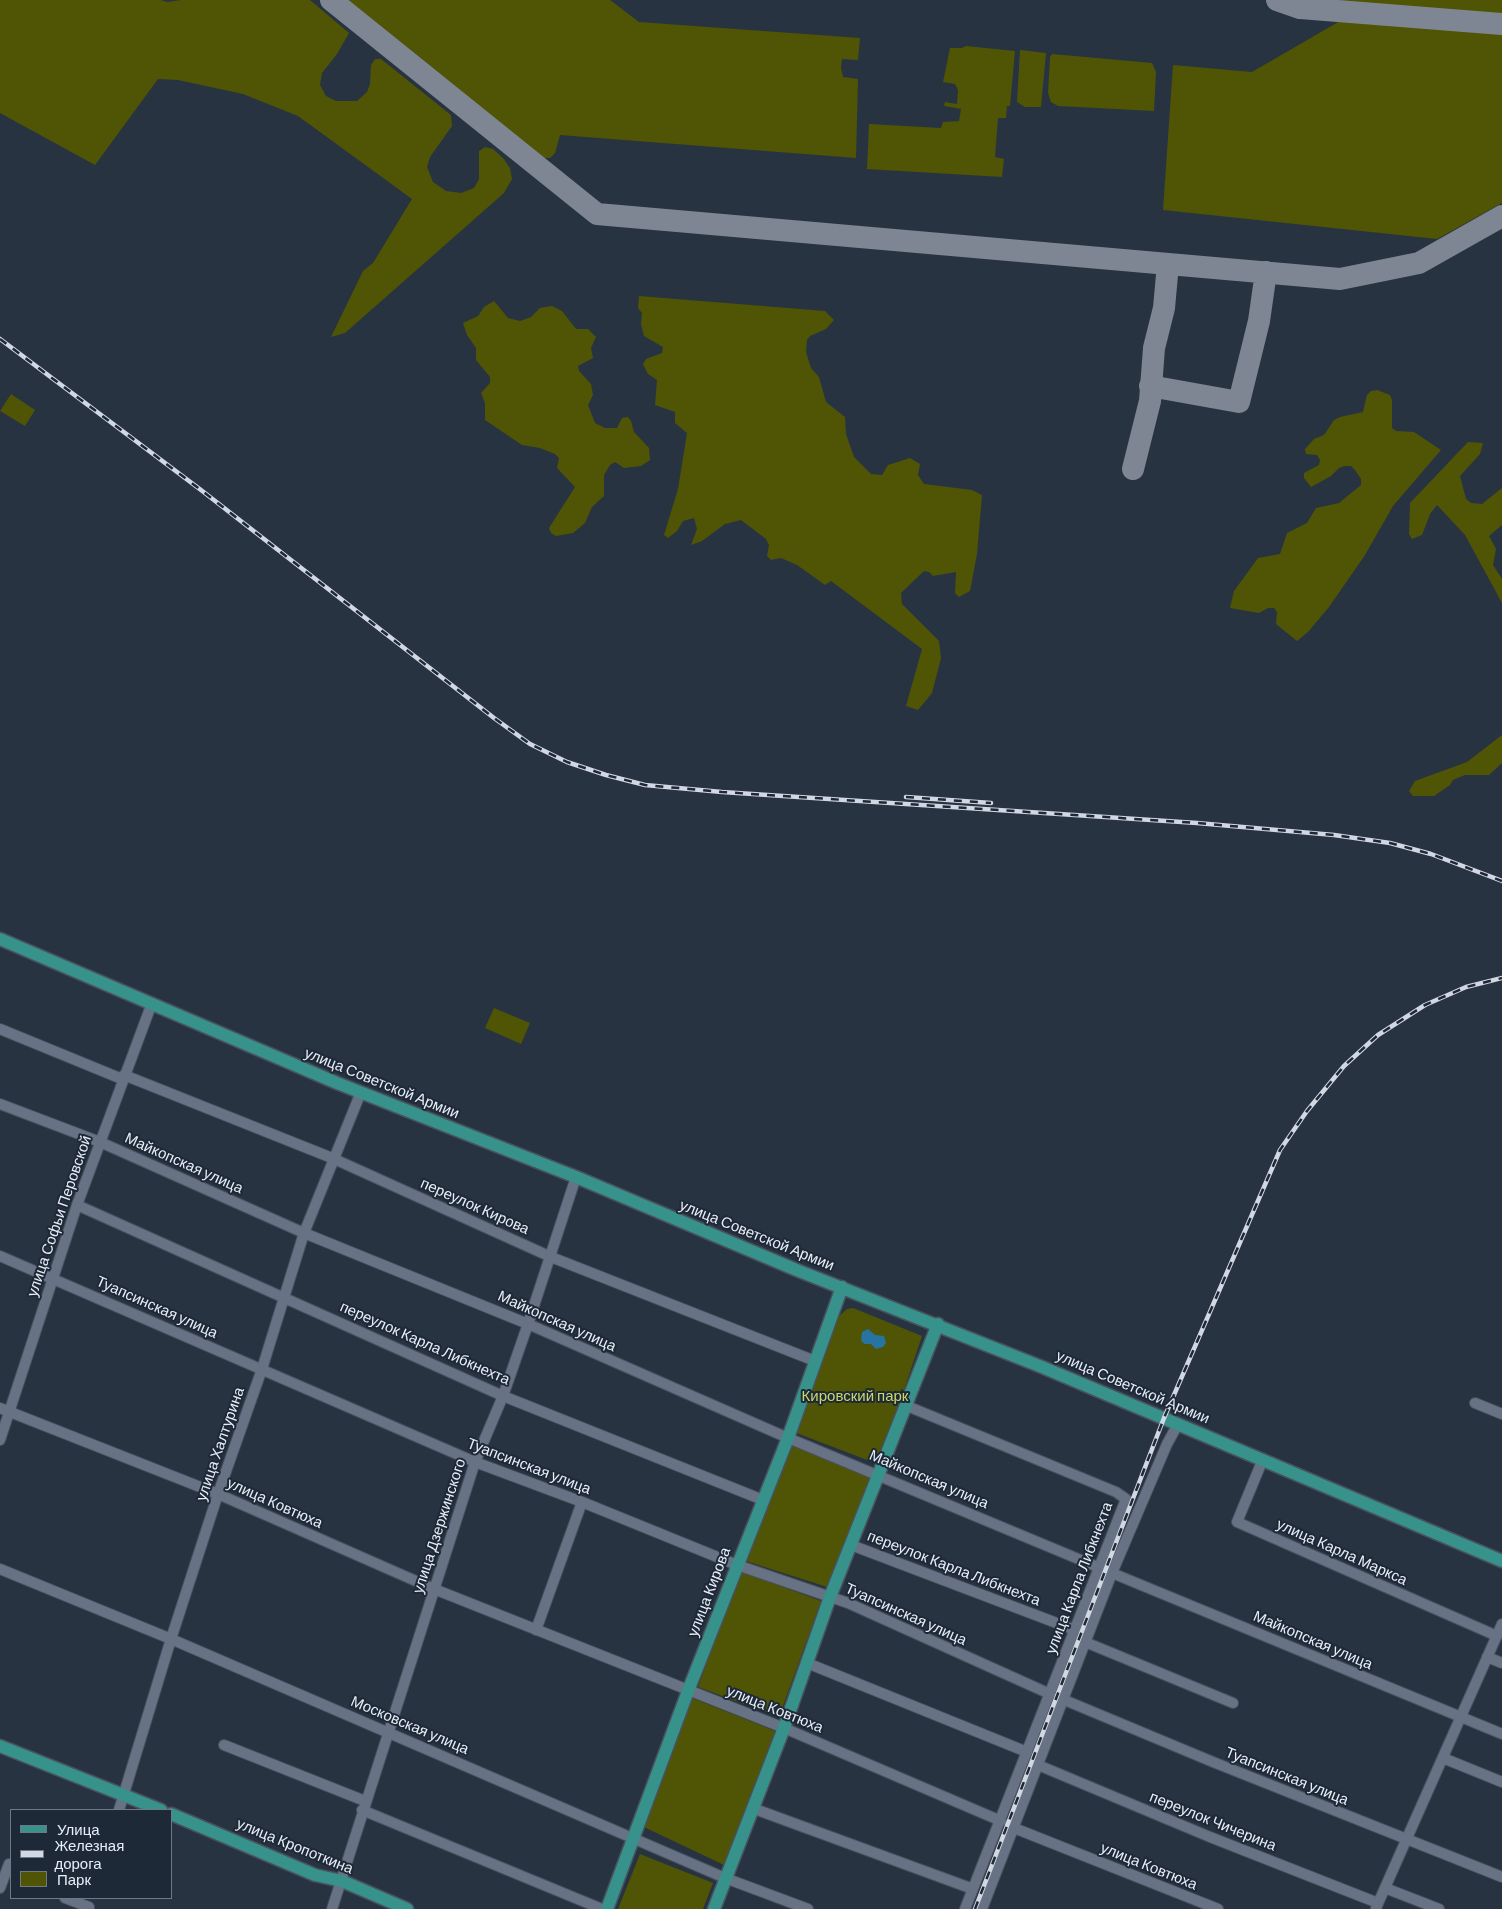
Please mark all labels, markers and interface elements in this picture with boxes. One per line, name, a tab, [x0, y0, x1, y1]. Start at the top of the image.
street label: улица Советской Армии	[302, 1044, 462, 1122]
street label: Майкопская улица	[122, 1129, 246, 1197]
street label: улица Софьи Перовской	[23, 1133, 95, 1299]
street label: переулок Кирова	[418, 1174, 532, 1238]
street label: улица Советской Армии	[677, 1196, 837, 1274]
street label: Туапсинская улица	[93, 1272, 221, 1342]
street label: Майкопская улица	[495, 1287, 619, 1355]
street label: переулок Карла Либкнехта	[337, 1297, 513, 1389]
street label: улица Советской Армии	[1053, 1346, 1213, 1428]
street label: улица Халтурина	[192, 1385, 248, 1503]
park label: Кировский парк	[802, 1387, 908, 1405]
street label: Туапсинская улица	[464, 1434, 594, 1498]
street label: Майкопская улица	[867, 1446, 991, 1512]
street label: улица Дзержинского	[409, 1456, 469, 1596]
street label: улица Ковтюха	[224, 1474, 326, 1532]
street label: улица Карла Либкнехта	[1042, 1499, 1116, 1657]
street label: улица Карла Маркса	[1274, 1515, 1410, 1589]
street label: переулок Карла Либкнехта	[865, 1527, 1043, 1609]
street label: улица Кирова	[684, 1545, 734, 1639]
street label: Туапсинская улица	[842, 1579, 970, 1649]
street label: Майкопская улица	[1251, 1607, 1375, 1673]
street label: улица Ковтюха	[724, 1681, 826, 1737]
street label: Московская улица	[348, 1692, 472, 1758]
street label: Туапсинская улица	[1223, 1743, 1351, 1809]
street label: переулок Чичерина	[1147, 1787, 1279, 1855]
legend	[10, 1809, 172, 1899]
street label: улица Кропоткина	[234, 1814, 356, 1878]
text: Улица	[57, 1820, 100, 1838]
text: Железная дорога	[54, 1836, 124, 1872]
street label: улица Ковтюха	[1098, 1838, 1200, 1894]
text: Парк	[57, 1870, 91, 1888]

